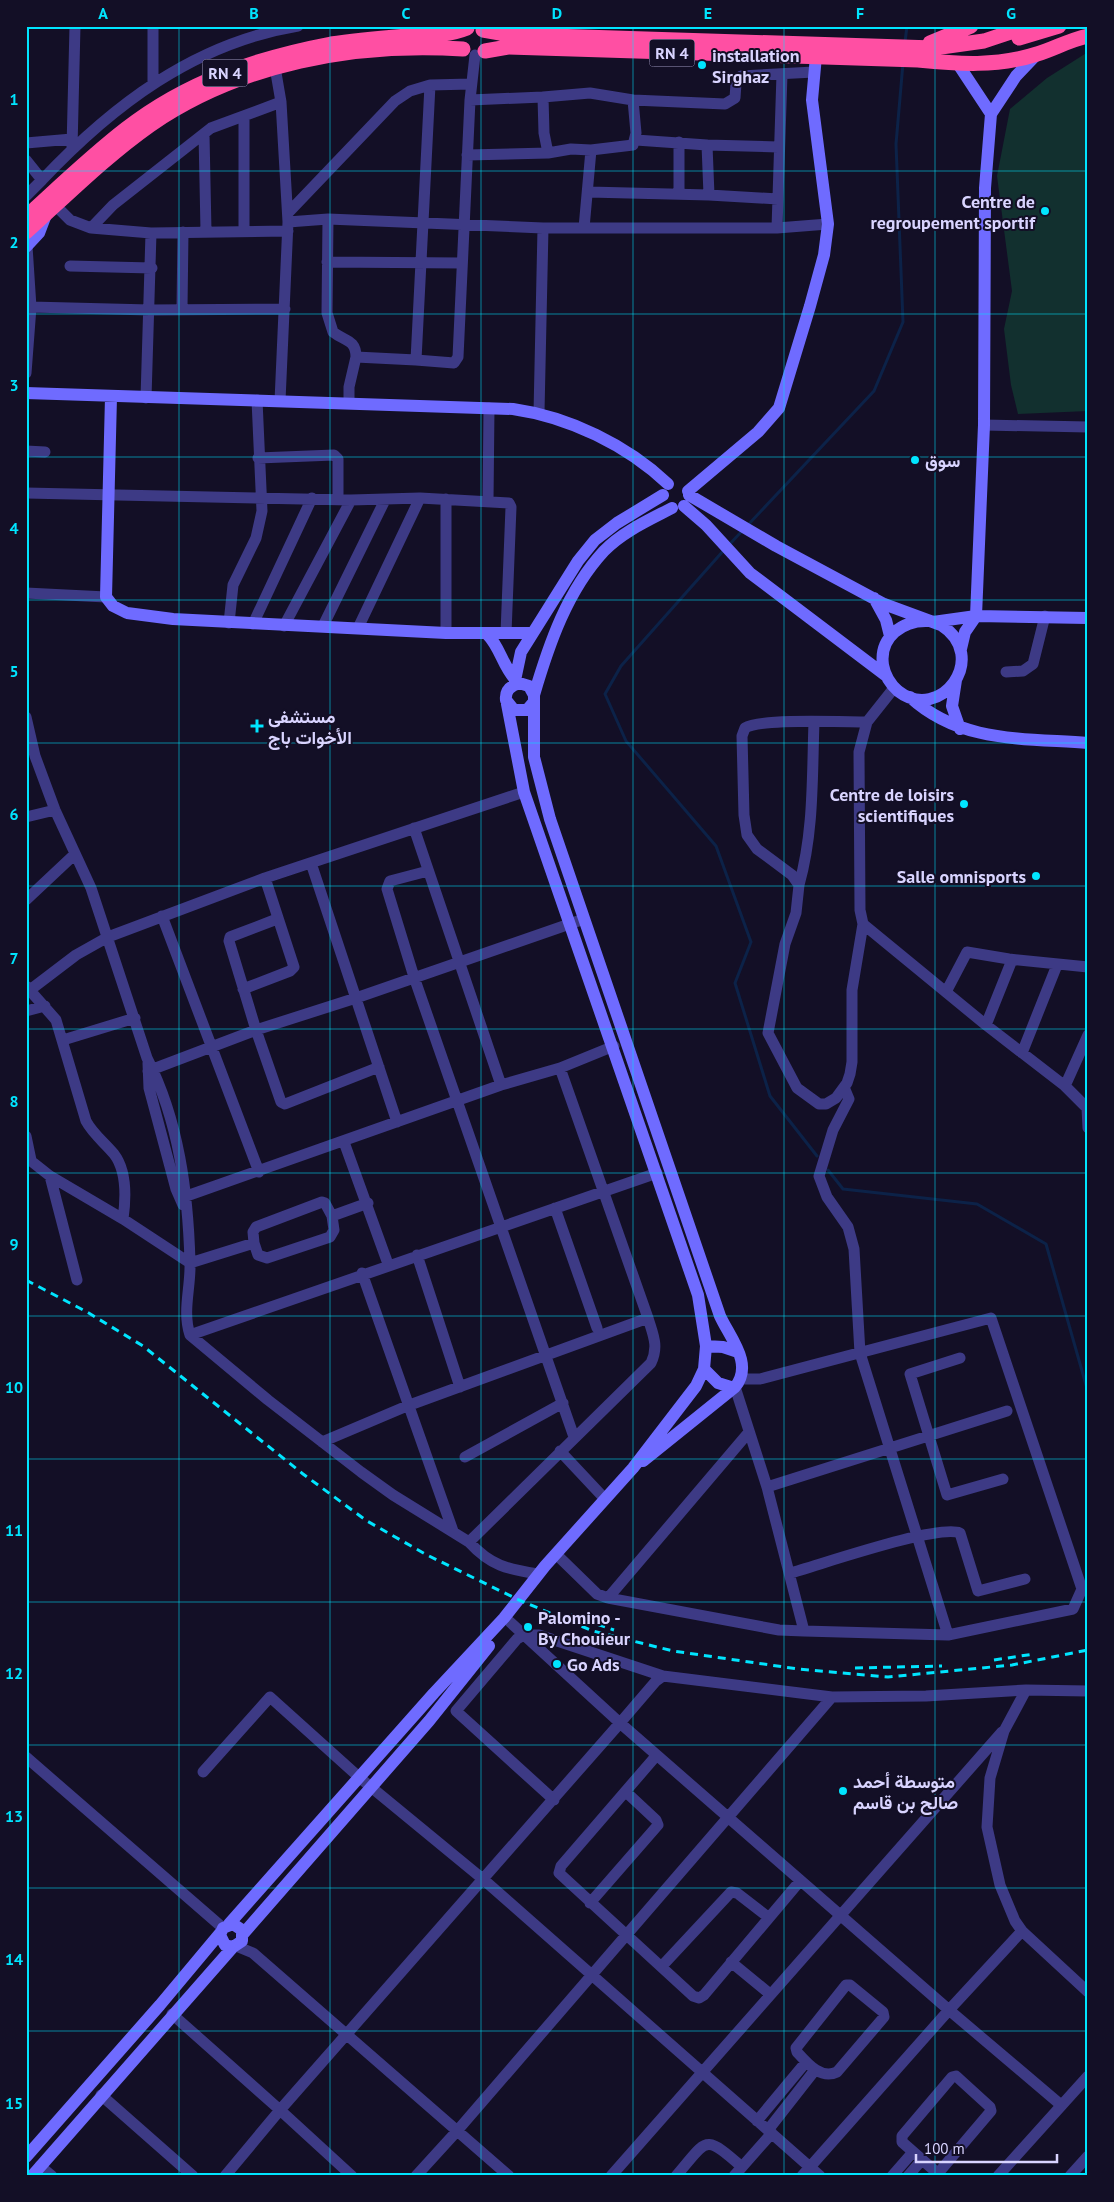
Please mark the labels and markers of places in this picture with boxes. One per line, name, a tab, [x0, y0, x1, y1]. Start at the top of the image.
place label: installation Sirghaz	[712, 44, 800, 88]
marker: installation Sirghaz	[696, 59, 708, 71]
place label: Centre de regroupement sportif	[870, 190, 1036, 234]
marker: Centre de regroupement sportif	[1039, 205, 1051, 217]
place label: سوق	[925, 449, 960, 472]
marker: سوق	[909, 454, 921, 466]
place label: مستشفى الأخوات باج	[268, 705, 352, 750]
marker: مستشفى الأخوات باج	[250, 719, 264, 733]
place label: Centre de loisirs scientifiques	[830, 783, 954, 827]
marker: Centre de loisirs scientifiques	[958, 798, 970, 810]
place label: Salle omnisports	[897, 865, 1026, 888]
marker: Salle omnisports	[1030, 870, 1042, 882]
place label: Palomino - By Chouieur	[538, 1606, 631, 1650]
marker: Palomino - By Chouieur	[522, 1621, 534, 1633]
place label: Go Ads	[567, 1653, 620, 1676]
marker: Go Ads	[551, 1658, 563, 1670]
place label: متوسطة أحمد صالح بن قاسم	[853, 1770, 958, 1815]
marker: متوسطة أحمد صالح بن قاسم	[837, 1785, 849, 1797]

